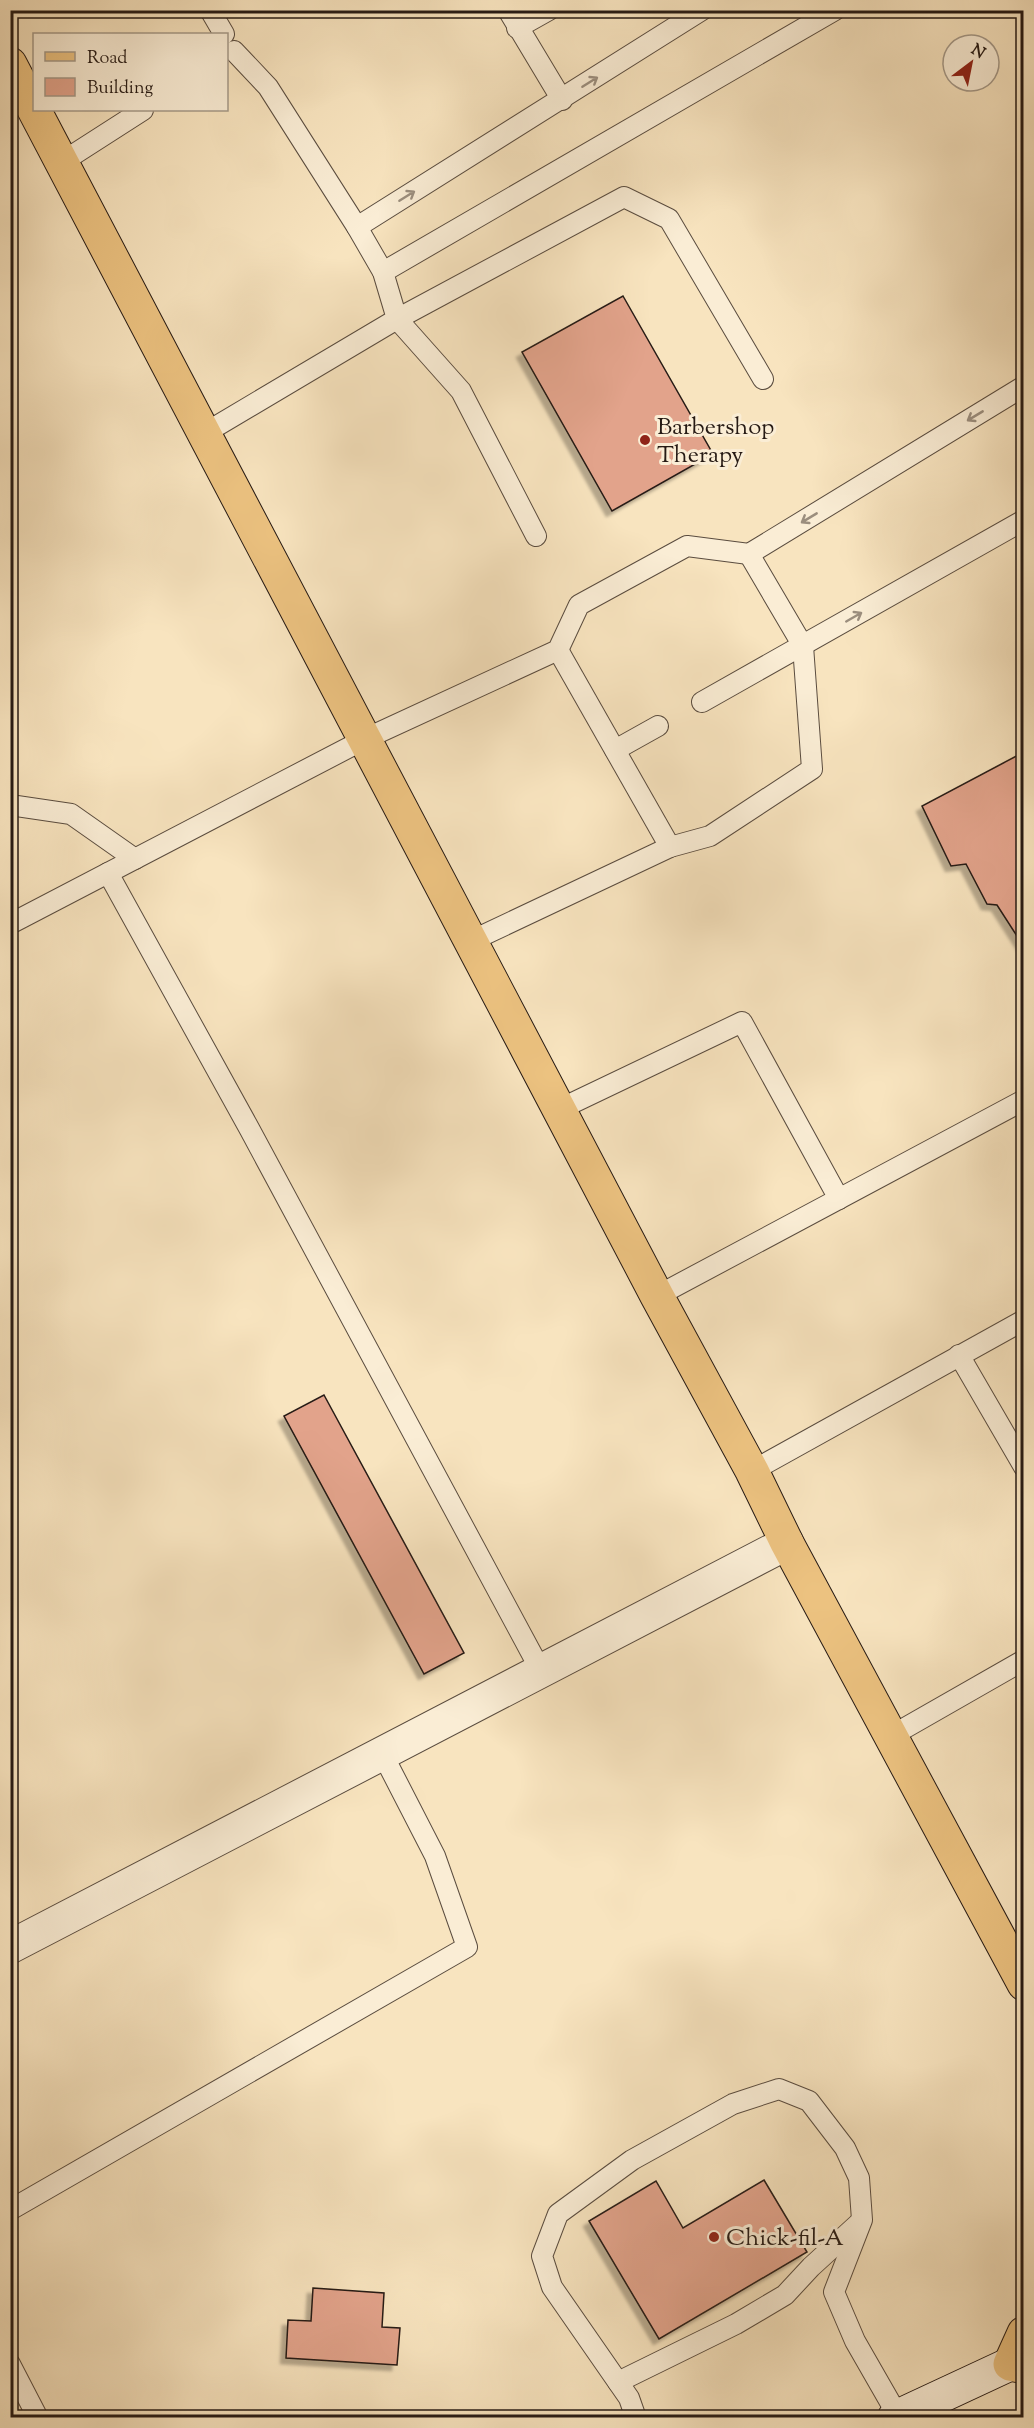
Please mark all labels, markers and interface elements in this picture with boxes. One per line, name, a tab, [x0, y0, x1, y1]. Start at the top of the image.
legend	[33, 33, 228, 111]
north arrow	[941, 33, 1001, 93]
text: N	[966, 39, 989, 66]
text: Road	[87, 46, 127, 72]
text: Building	[87, 76, 153, 102]
one-way arrow	[581, 76, 598, 88]
one-way arrow	[398, 190, 415, 203]
place label: Barbershop Therapy	[657, 411, 774, 473]
one-way arrow	[967, 411, 984, 423]
marker: Barbershop Therapy	[638, 433, 652, 447]
one-way arrow	[801, 512, 818, 524]
one-way arrow	[845, 610, 862, 622]
place label: Chick-fil-A	[726, 2222, 844, 2256]
marker: Chick-fil-A	[707, 2230, 721, 2244]

